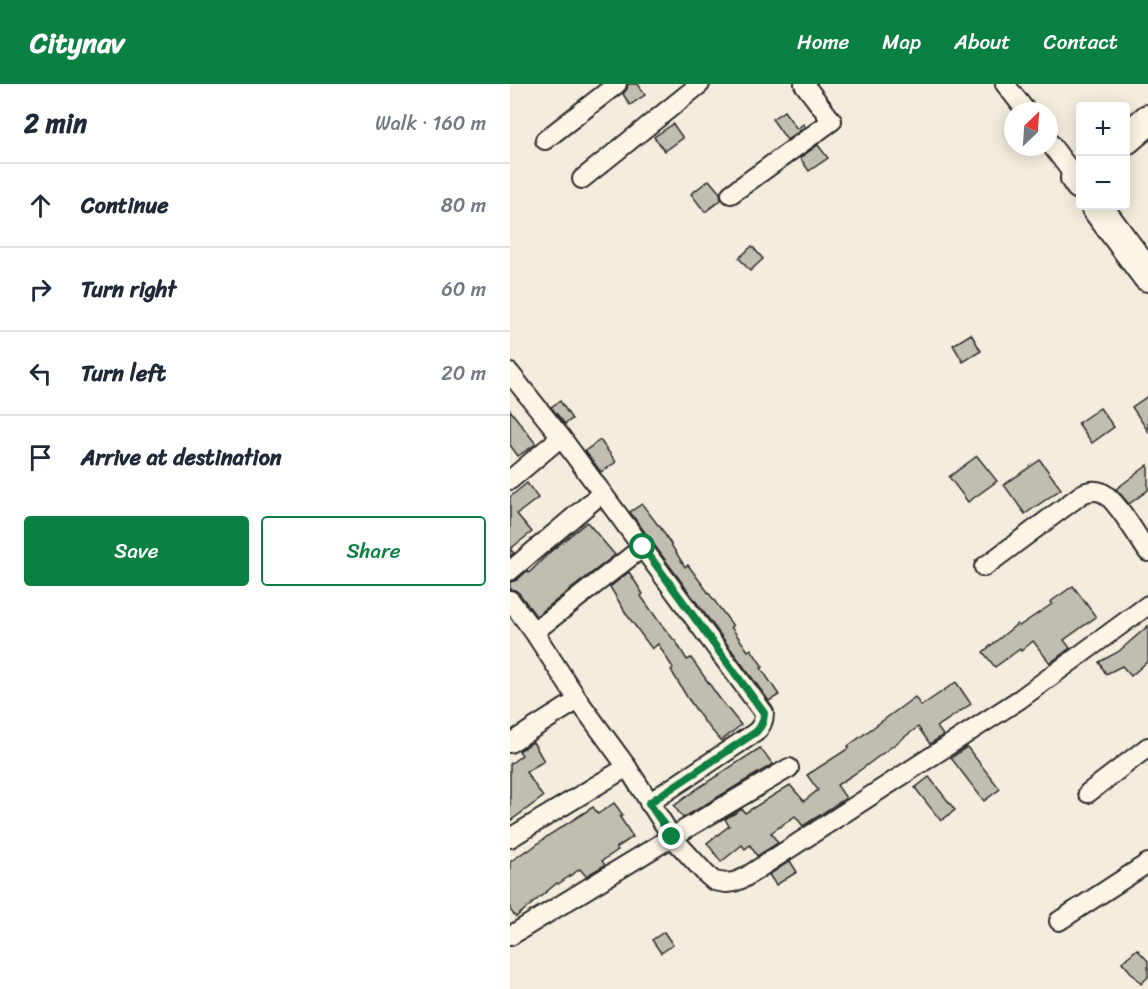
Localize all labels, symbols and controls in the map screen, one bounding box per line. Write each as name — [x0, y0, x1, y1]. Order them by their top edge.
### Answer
text: Citynav — [30, 18, 124, 67]
text: Home — [797, 23, 849, 61]
text: Map — [882, 23, 921, 61]
text: About — [954, 23, 1011, 61]
text: Contact — [1044, 23, 1118, 61]
text: 2 min — [24, 100, 87, 146]
north arrow — [1004, 102, 1058, 156]
map controls — [1076, 102, 1130, 210]
button: + — [1076, 102, 1130, 156]
text: Walk · 160 m — [375, 106, 486, 141]
button: − — [1076, 156, 1130, 210]
text: Continue — [81, 186, 169, 225]
text: 80 m — [441, 188, 486, 223]
icon: ahead — [24, 189, 57, 222]
text: Turn right — [81, 270, 176, 309]
text: 60 m — [441, 272, 486, 307]
icon: right — [24, 273, 57, 306]
text: Turn left — [81, 354, 166, 393]
text: 20 m — [441, 356, 486, 391]
icon: left — [24, 357, 57, 390]
text: Arrive at destination — [81, 438, 282, 477]
icon: arrive — [24, 441, 57, 474]
button: Save — [24, 516, 249, 586]
button: Share — [261, 516, 486, 586]
route start — [629, 533, 655, 559]
route end — [658, 823, 684, 849]

